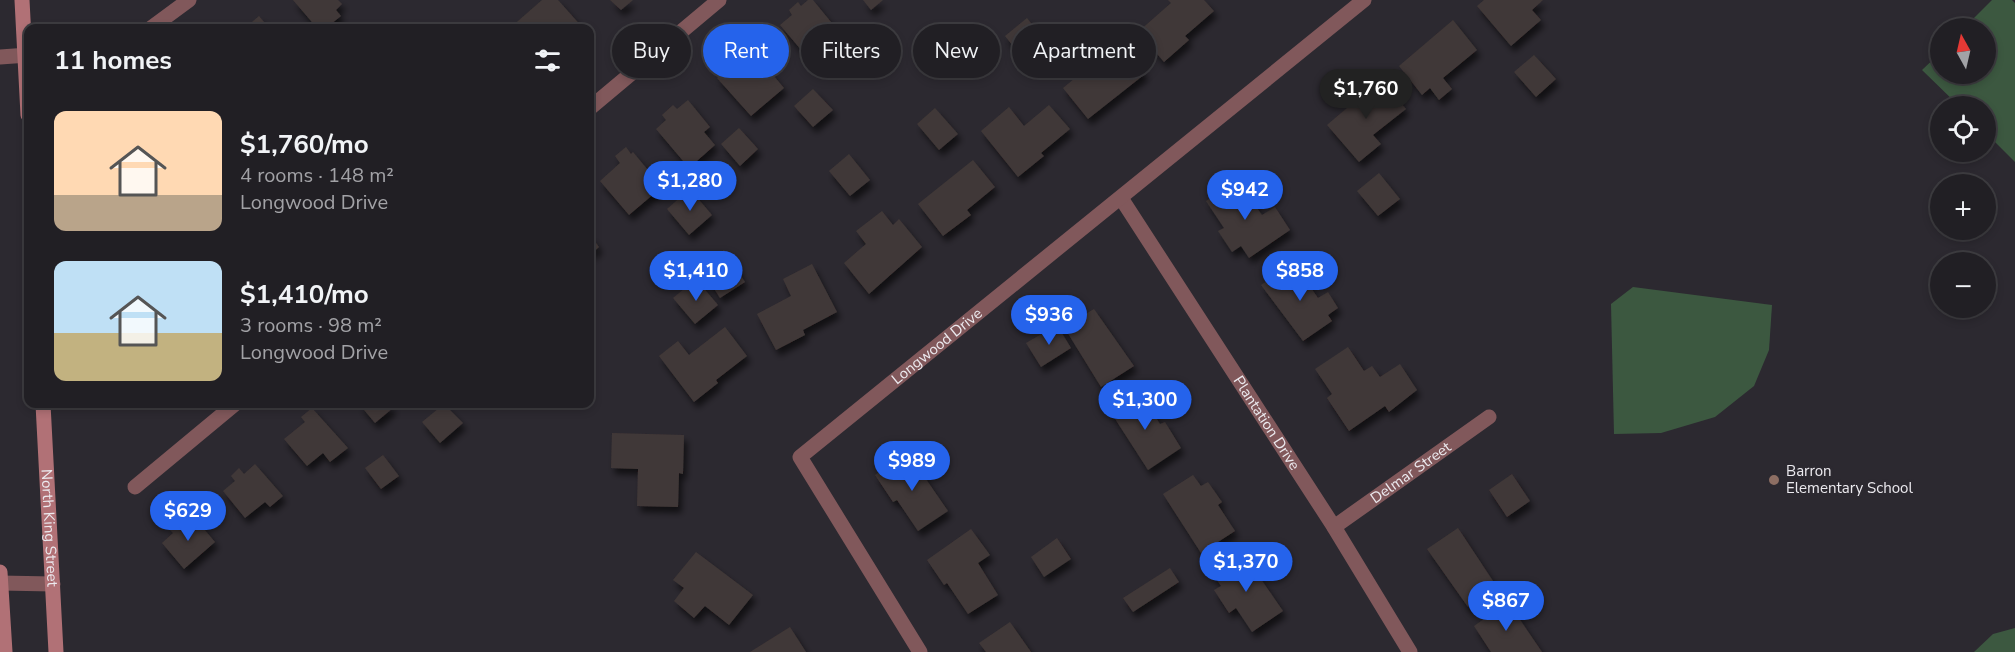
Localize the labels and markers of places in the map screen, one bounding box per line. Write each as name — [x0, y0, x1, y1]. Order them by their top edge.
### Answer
pin: $1,760 — [1317, 69, 1415, 120]
pin: $1,280 — [641, 161, 739, 212]
pin: $942 — [1209, 170, 1281, 221]
pin: $1,410 — [647, 251, 745, 302]
pin: $858 — [1264, 251, 1336, 302]
pin: $936 — [1013, 295, 1085, 346]
pin: $1,300 — [1096, 380, 1194, 431]
pin: $989 — [876, 441, 948, 492]
place label: Barron Elementary School — [1786, 461, 1913, 498]
marker: Barron Elementary School — [1767, 473, 1781, 487]
pin: $629 — [152, 491, 224, 542]
pin: $1,370 — [1197, 542, 1295, 593]
pin: $867 — [1470, 581, 1542, 632]

